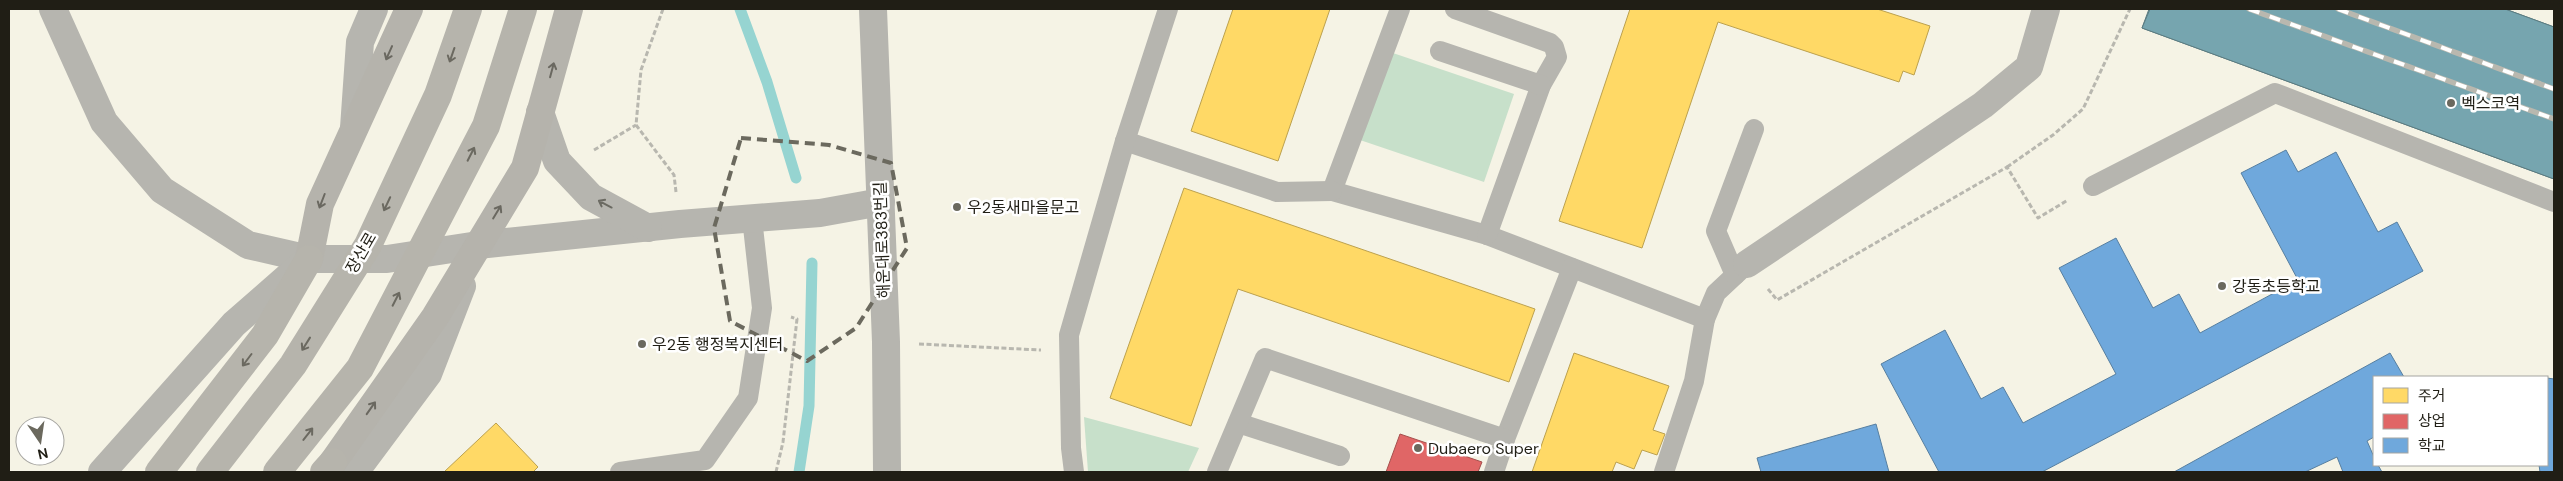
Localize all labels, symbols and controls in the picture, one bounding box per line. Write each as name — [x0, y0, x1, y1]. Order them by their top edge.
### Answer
one-way arrow — [384, 45, 393, 60]
one-way arrow — [447, 46, 456, 62]
one-way arrow — [547, 62, 557, 78]
place label: 벡스코역 — [2461, 93, 2520, 114]
marker: 벡스코역 — [2445, 97, 2457, 109]
one-way arrow — [466, 147, 476, 162]
street label: 해운대로383번길 — [869, 181, 895, 299]
one-way arrow — [317, 193, 326, 209]
one-way arrow — [382, 196, 392, 211]
place label: 우2동새마을문고 — [967, 197, 1079, 218]
one-way arrow — [598, 199, 613, 209]
marker: 우2동새마을문고 — [951, 201, 963, 213]
one-way arrow — [493, 206, 503, 220]
street label: 장산로 — [341, 228, 381, 277]
place label: 강동초등학교 — [2232, 276, 2320, 297]
marker: 강동초등학교 — [2216, 280, 2228, 292]
one-way arrow — [391, 291, 401, 306]
place label: 우2동 행정복지센터 — [652, 334, 783, 355]
one-way arrow — [300, 337, 310, 351]
marker: 우2동 행정복지센터 — [636, 338, 648, 350]
one-way arrow — [241, 353, 252, 366]
legend — [2373, 376, 2548, 466]
text: 주거 — [2418, 386, 2446, 406]
one-way arrow — [366, 401, 376, 415]
text: 상업 — [2418, 411, 2446, 431]
north arrow — [15, 416, 65, 466]
one-way arrow — [302, 428, 313, 441]
text: 학교 — [2418, 436, 2446, 456]
place label: Dubaero Super — [1428, 438, 1539, 459]
marker: Dubaero Super — [1412, 442, 1424, 454]
text: N — [36, 444, 50, 464]

